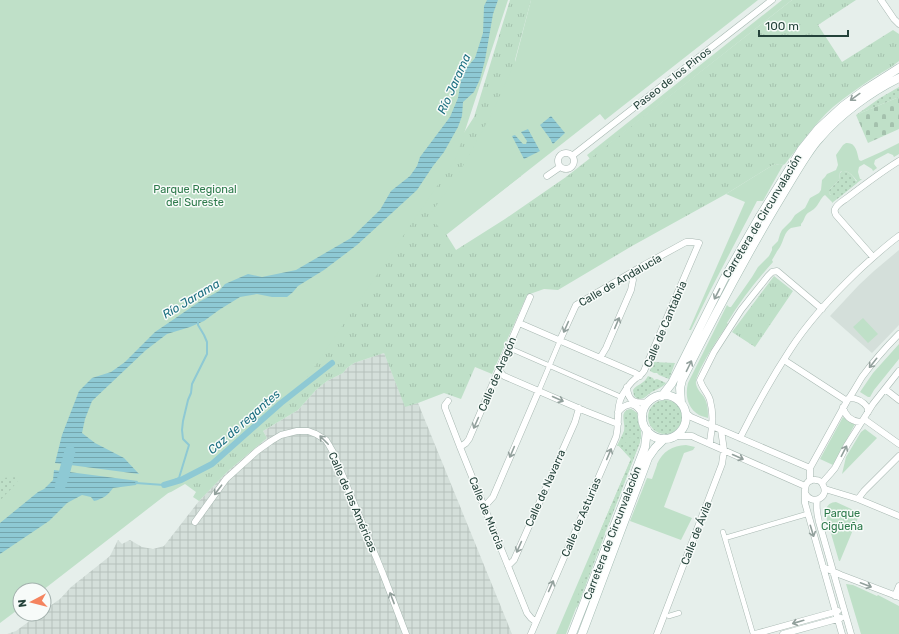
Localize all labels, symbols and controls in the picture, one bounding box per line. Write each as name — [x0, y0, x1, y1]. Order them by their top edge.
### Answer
scale bar — [759, 12, 848, 38]
text: 100 m — [765, 19, 799, 33]
street label: Paseo de los Pinos — [631, 44, 714, 113]
water label: Río Jarama — [434, 52, 474, 116]
one-way arrow — [849, 93, 860, 101]
street label: Carretera de Circunvalación — [720, 152, 805, 281]
park label: Parque Regional del Sureste — [153, 183, 237, 209]
street label: Calle de Andalucía — [577, 251, 664, 309]
water label: Río Jarama — [160, 276, 222, 322]
street label: Calle de Cantabria — [641, 279, 690, 369]
one-way arrow — [713, 287, 720, 299]
one-way arrow — [614, 317, 621, 329]
one-way arrow — [562, 321, 569, 333]
street label: Calle de Aragón — [476, 335, 519, 413]
one-way arrow — [869, 357, 878, 368]
one-way arrow — [686, 360, 693, 372]
water label: Caz de regantes — [205, 387, 283, 457]
one-way arrow — [552, 396, 564, 403]
one-way arrow — [472, 416, 479, 428]
one-way arrow — [319, 436, 329, 445]
one-way arrow — [840, 445, 848, 457]
one-way arrow — [508, 446, 515, 458]
street label: Calle de Navarra — [523, 448, 568, 529]
one-way arrow — [605, 449, 613, 461]
street label: Calle de las Américas — [326, 450, 380, 555]
one-way arrow — [732, 453, 744, 461]
street label: Carretera de Circunvalación — [581, 464, 644, 602]
street label: Calle de Murcia — [466, 475, 507, 551]
street label: Calle de Asturias — [559, 475, 604, 559]
one-way arrow — [214, 484, 223, 495]
street label: Calle de Ávila — [678, 499, 715, 567]
park label: Parque Cigüeña — [821, 507, 863, 533]
one-way arrow — [809, 524, 816, 537]
one-way arrow — [515, 540, 522, 552]
one-way arrow — [548, 581, 556, 593]
one-way arrow — [860, 581, 872, 589]
north arrow — [12, 582, 52, 622]
one-way arrow — [387, 592, 395, 604]
text: N — [16, 598, 30, 608]
one-way arrow — [791, 619, 804, 626]

